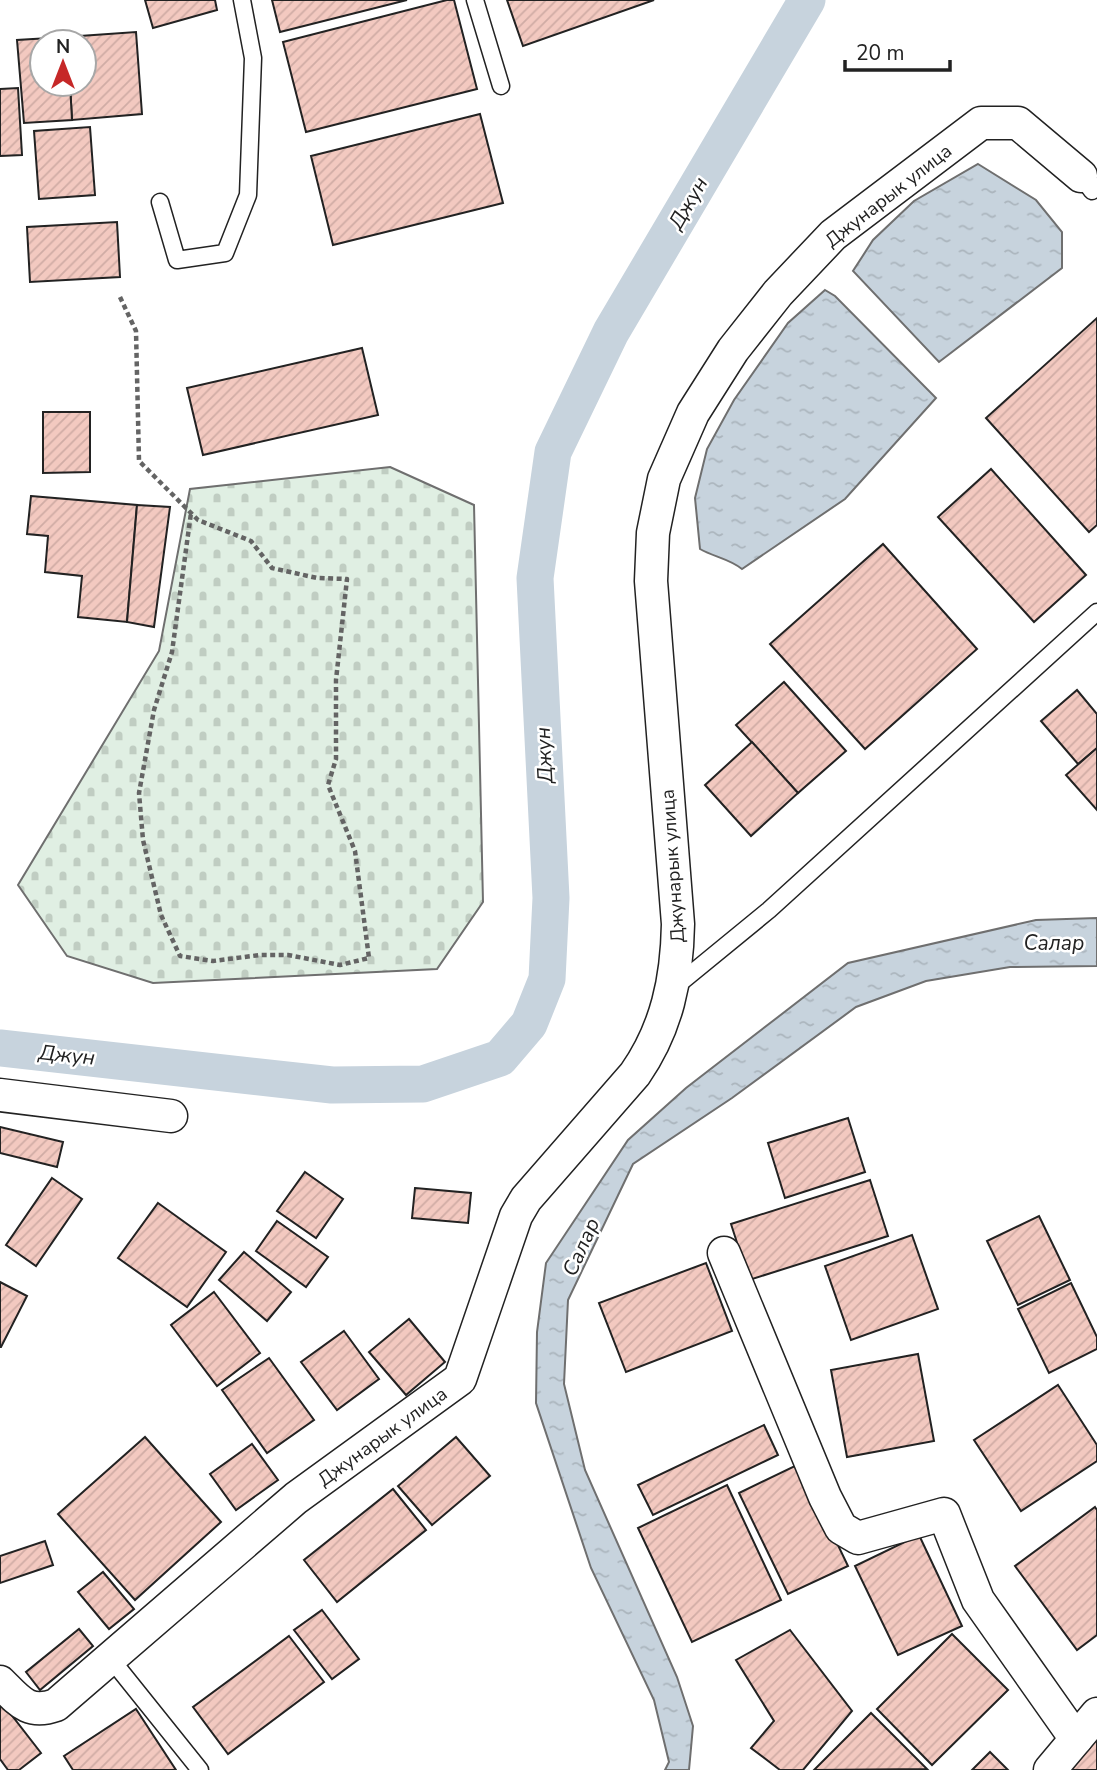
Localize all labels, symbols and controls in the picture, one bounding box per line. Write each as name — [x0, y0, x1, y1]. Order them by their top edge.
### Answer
north arrow — [28, 28, 98, 98]
scale bar — [845, 28, 950, 72]
text: N — [56, 34, 70, 60]
text: 20 m — [856, 39, 905, 67]
street label: Джунарык улица — [820, 138, 957, 253]
water label: Джун — [661, 172, 714, 235]
water label: Джун — [529, 726, 560, 785]
street label: Джунарык улица — [655, 788, 691, 944]
water label: Салар — [1023, 929, 1085, 957]
water label: Джун — [37, 1038, 96, 1072]
water label: Салар — [556, 1213, 606, 1281]
street label: Джунарык улица — [313, 1381, 453, 1493]

